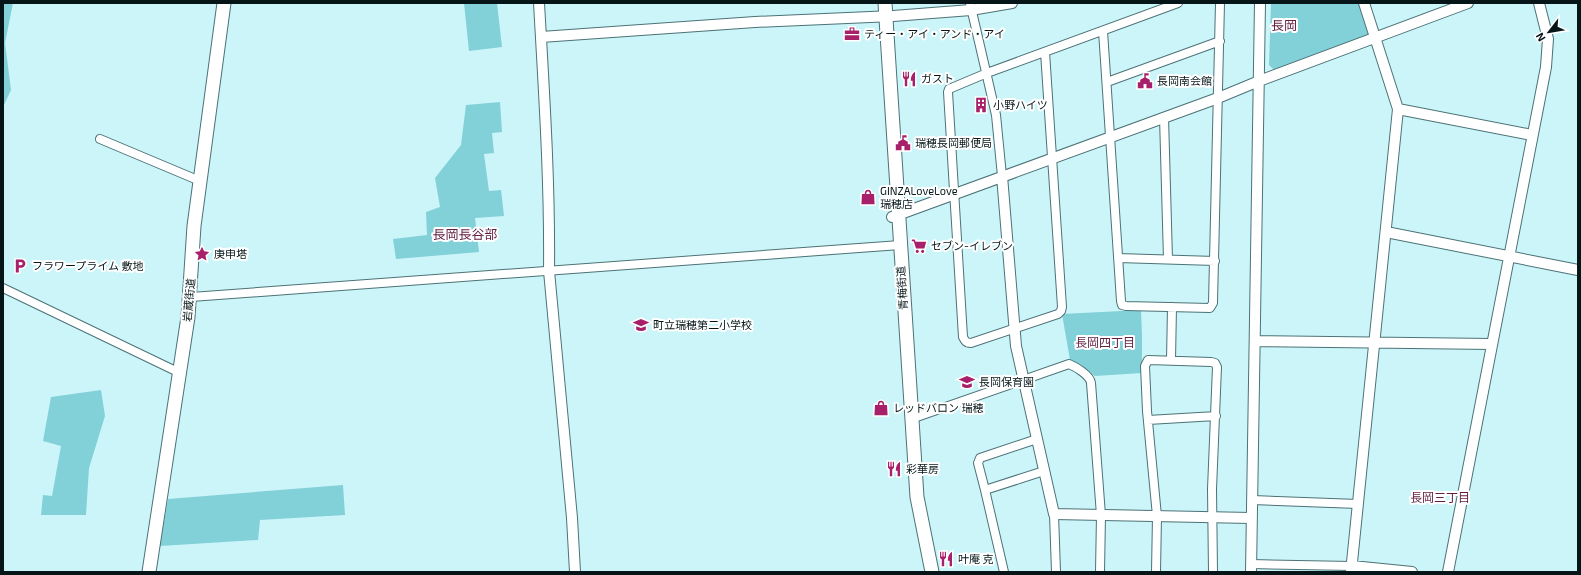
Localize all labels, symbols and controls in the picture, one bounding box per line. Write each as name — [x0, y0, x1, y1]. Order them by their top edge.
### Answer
north arrow — [1529, 12, 1569, 52]
district label: 長岡 — [1271, 17, 1297, 33]
office icon: ティー・アイ・アンド・アイ — [843, 25, 861, 43]
place label: ティー・アイ・アンド・アイ — [864, 27, 1005, 40]
text: N — [1532, 31, 1548, 44]
restaurant icon: ガスト — [900, 70, 918, 88]
place label: ガスト — [921, 72, 954, 85]
public building icon: 長岡南会館 — [1136, 72, 1154, 90]
place label: 長岡南会館 — [1157, 74, 1212, 87]
building icon: 小野ハイツ — [972, 96, 990, 114]
place label: 小野ハイツ — [993, 98, 1048, 111]
public building icon: 瑞穂長岡郵便局 — [894, 134, 912, 152]
place label: 瑞穂長岡郵便局 — [915, 136, 992, 149]
place label: GINZALoveLove 瑞穂店 — [880, 184, 958, 210]
shop icon: GINZALoveLove 瑞穂店 — [859, 188, 877, 206]
district label: 長岡長谷部 — [432, 226, 498, 242]
supermarket icon: セブン-イレブン — [910, 237, 928, 255]
place label: セブン-イレブン — [931, 239, 1013, 252]
place icon: 庚申塔 — [193, 245, 211, 263]
place label: 庚申塔 — [214, 247, 247, 260]
parking icon: フラワープライム 敷地 — [11, 257, 29, 275]
place label: フラワープライム 敷地 — [32, 259, 144, 272]
street label: 青梅街道 — [893, 266, 910, 310]
street label: 岩蔵街道 — [180, 277, 197, 322]
school or university icon: 町立瑞穂第二小学校 — [632, 316, 650, 334]
place label: 町立瑞穂第二小学校 — [653, 318, 752, 331]
district label: 長岡四丁目 — [1075, 335, 1135, 349]
school or university icon: 長岡保育園 — [958, 373, 976, 391]
place label: 長岡保育園 — [979, 375, 1034, 388]
shop icon: レッドバロン 瑞穂 — [872, 399, 890, 417]
place label: レッドバロン 瑞穂 — [893, 401, 983, 414]
restaurant icon: 彩華房 — [885, 460, 903, 478]
place label: 彩華房 — [906, 462, 939, 475]
district label: 長岡三丁目 — [1410, 490, 1470, 504]
restaurant icon: 叶庵 克 — [937, 550, 955, 568]
place label: 叶庵 克 — [958, 552, 993, 565]

